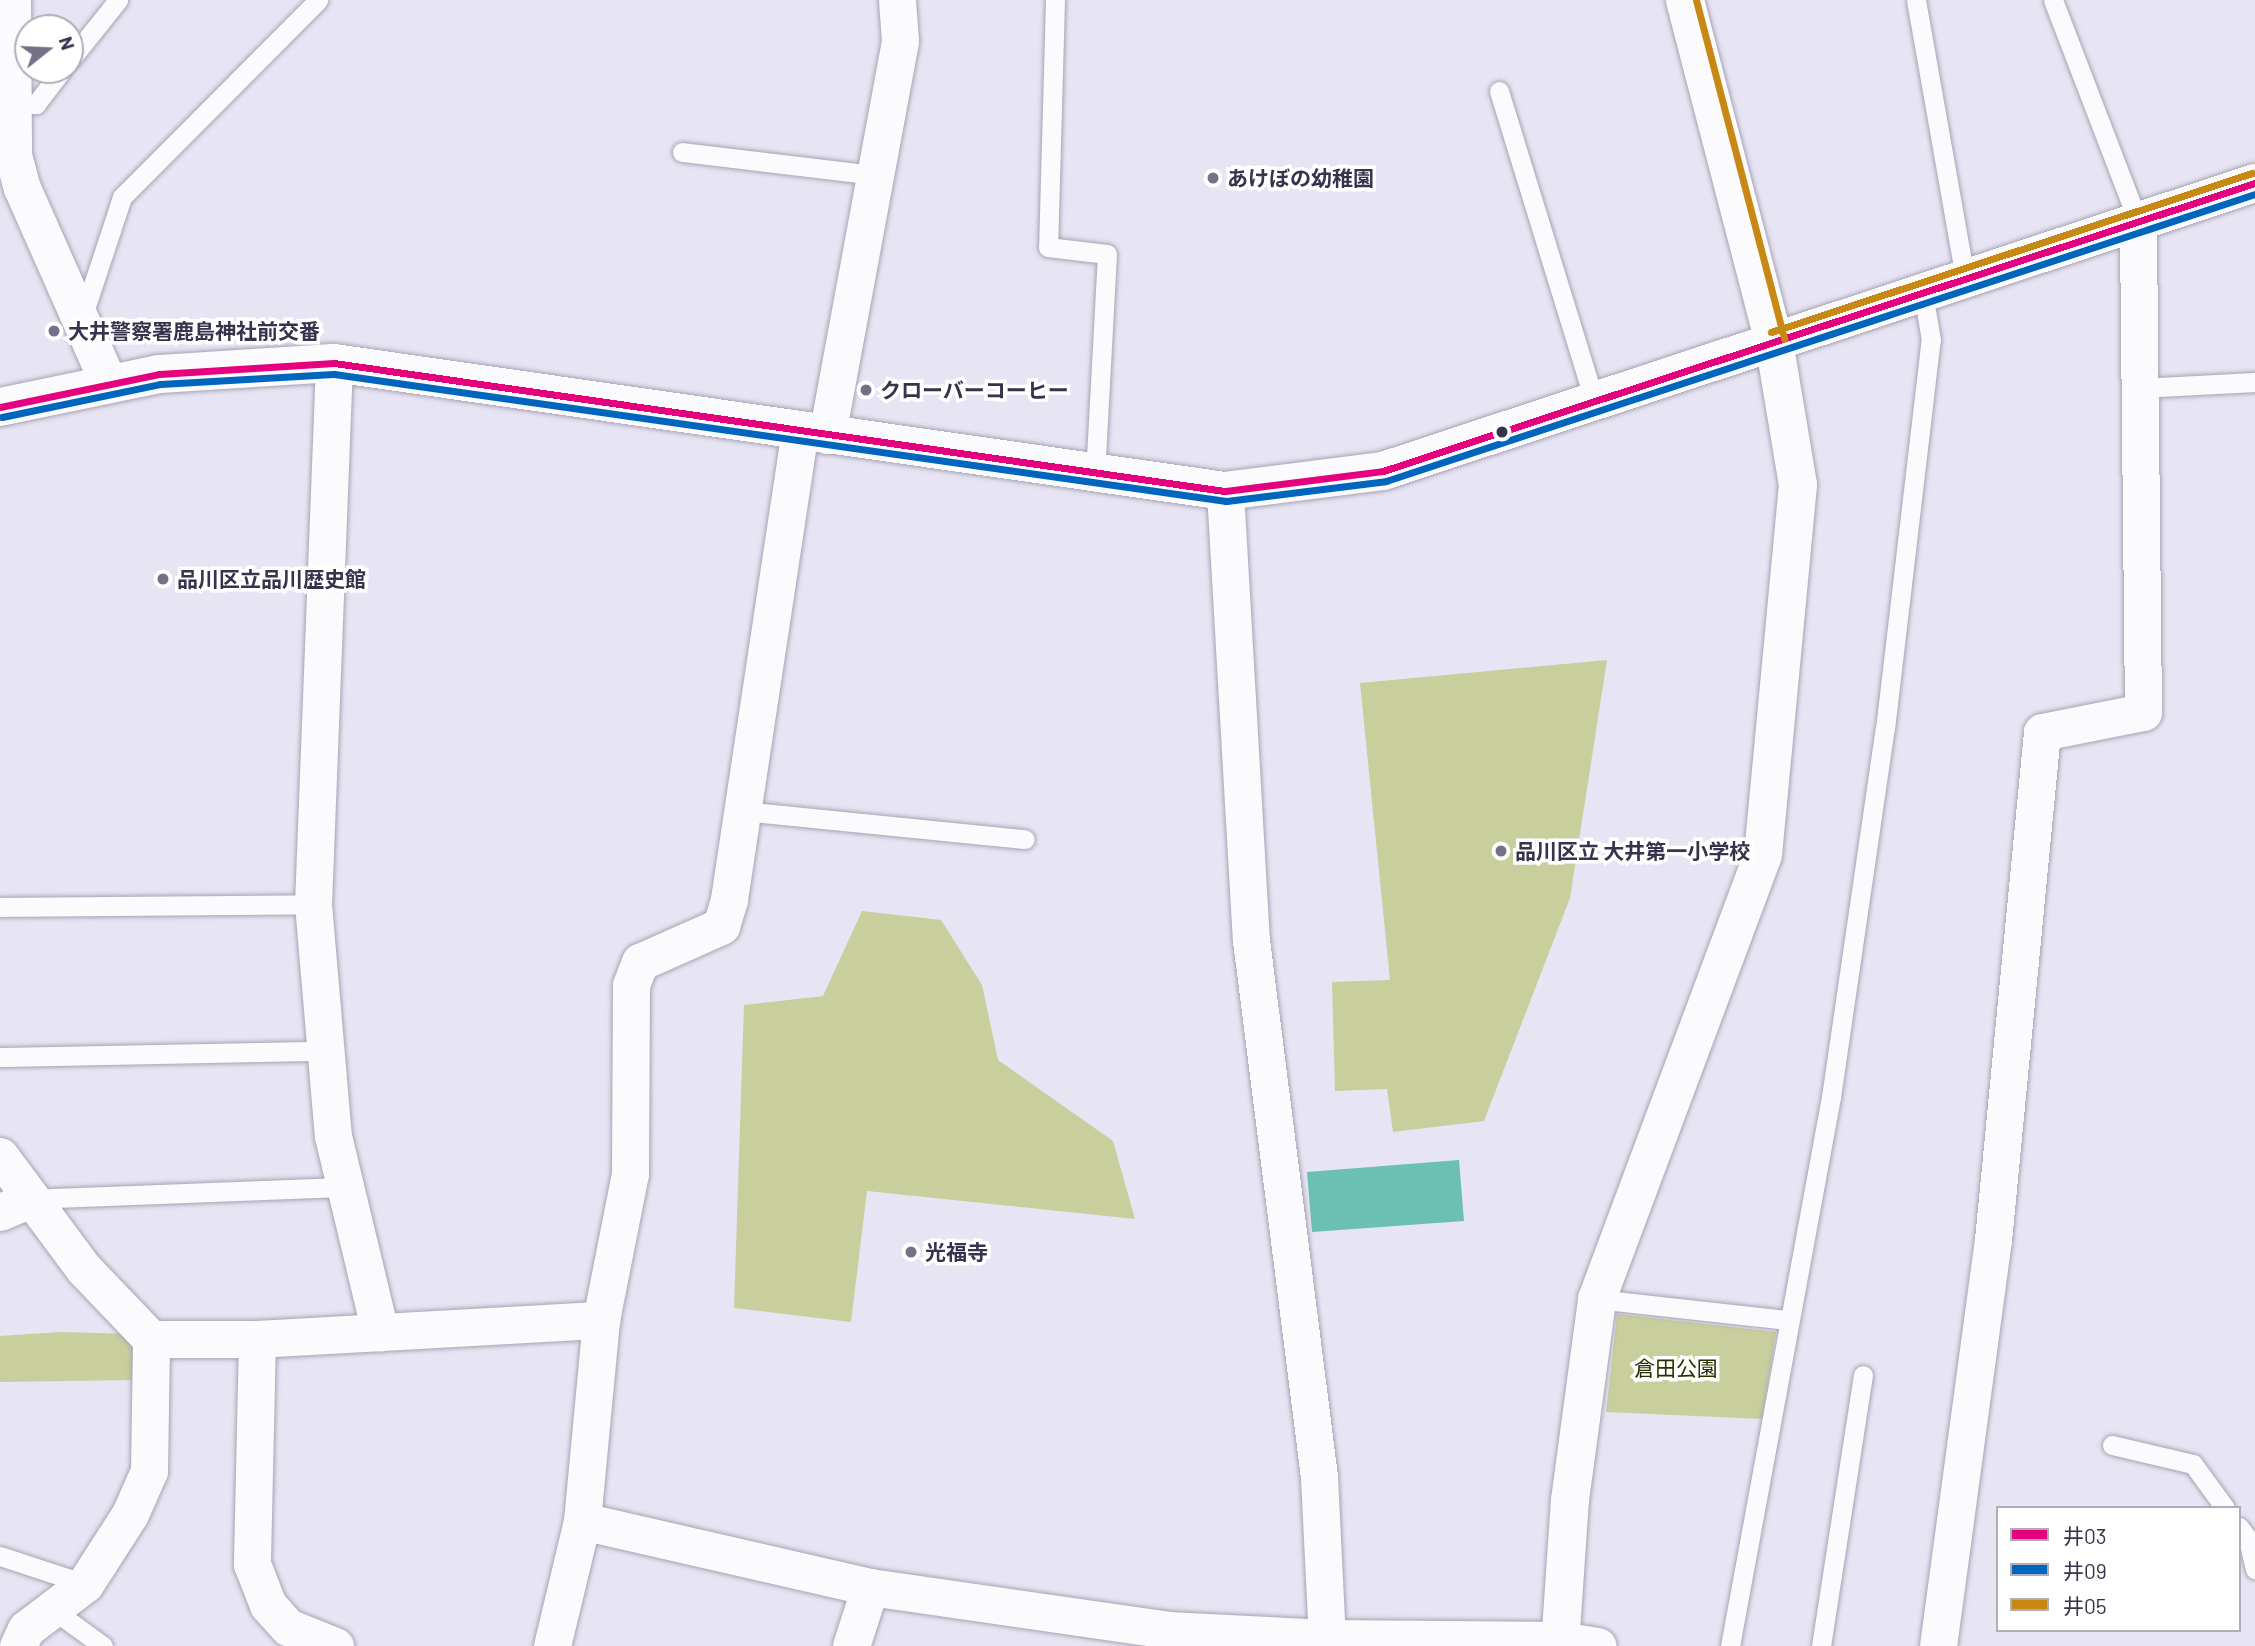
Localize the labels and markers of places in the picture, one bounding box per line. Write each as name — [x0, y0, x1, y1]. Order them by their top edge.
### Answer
place label: あけぼの幼稚園 — [1227, 165, 1374, 191]
marker: あけぼの幼稚園 — [1205, 170, 1221, 186]
place label: 大井警察署鹿島神社前交番 — [68, 318, 320, 344]
marker: 大井警察署鹿島神社前交番 — [46, 323, 62, 339]
place label: クローバーコーヒー — [880, 377, 1069, 403]
marker: クローバーコーヒー — [858, 382, 874, 398]
unlabelled marker — [1495, 425, 1509, 439]
place label: 品川区立品川歴史館 — [177, 566, 366, 592]
marker: 品川区立品川歴史館 — [155, 571, 171, 587]
place label: 品川区立 大井第一小学校 — [1515, 838, 1750, 864]
marker: 品川区立 大井第一小学校 — [1493, 843, 1509, 859]
place label: 光福寺 — [925, 1239, 988, 1265]
marker: 光福寺 — [903, 1244, 919, 1260]

